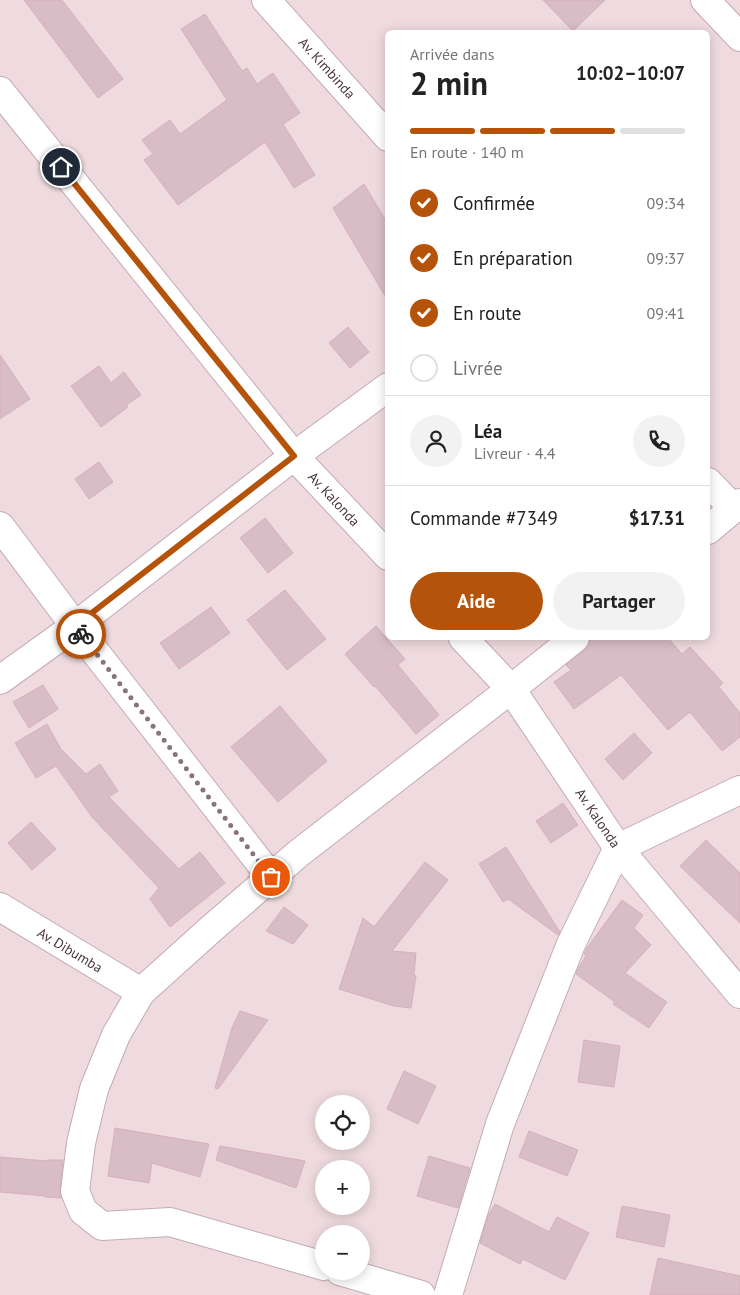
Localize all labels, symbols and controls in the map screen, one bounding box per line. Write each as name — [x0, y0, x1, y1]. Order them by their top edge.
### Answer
street label: Av. Kimbinda — [295, 34, 359, 102]
text: Arrivée dans — [410, 44, 494, 64]
text: 10:02–10:07 — [576, 61, 685, 85]
text: 2 min — [410, 62, 488, 104]
text: En route · 140 m — [410, 142, 524, 162]
pin — [40, 146, 82, 188]
icon: home — [47, 153, 75, 181]
icon: check — [410, 189, 438, 217]
text: Confirmée — [453, 191, 535, 215]
text: 09:34 — [647, 193, 685, 213]
icon: check — [410, 244, 438, 272]
text: En préparation — [453, 246, 573, 270]
text: 09:37 — [647, 248, 685, 268]
icon: check — [410, 299, 438, 327]
text: En route — [453, 301, 521, 325]
text: 09:41 — [647, 303, 685, 323]
text: Livrée — [453, 356, 503, 380]
button: person — [410, 415, 462, 467]
button: phone — [633, 415, 685, 467]
text: Léa — [474, 419, 502, 443]
text: Livreur · 4.4 — [474, 443, 556, 463]
street label: Av. Kalonda — [304, 468, 364, 530]
text: Commande #7349 — [410, 506, 558, 530]
text: $17.31 — [629, 506, 685, 530]
button: Aide — [410, 572, 543, 630]
button: Partager — [553, 572, 685, 630]
courier — [56, 609, 106, 659]
icon: bike — [67, 620, 95, 648]
street label: Av. Kalonda — [572, 785, 624, 851]
pin — [250, 856, 292, 898]
icon: bag — [257, 863, 285, 891]
street label: Av. Dibumba — [34, 923, 106, 977]
map controls — [315, 1095, 370, 1280]
button: locate — [315, 1095, 370, 1150]
button: + — [315, 1160, 370, 1215]
button: − — [315, 1225, 370, 1280]

